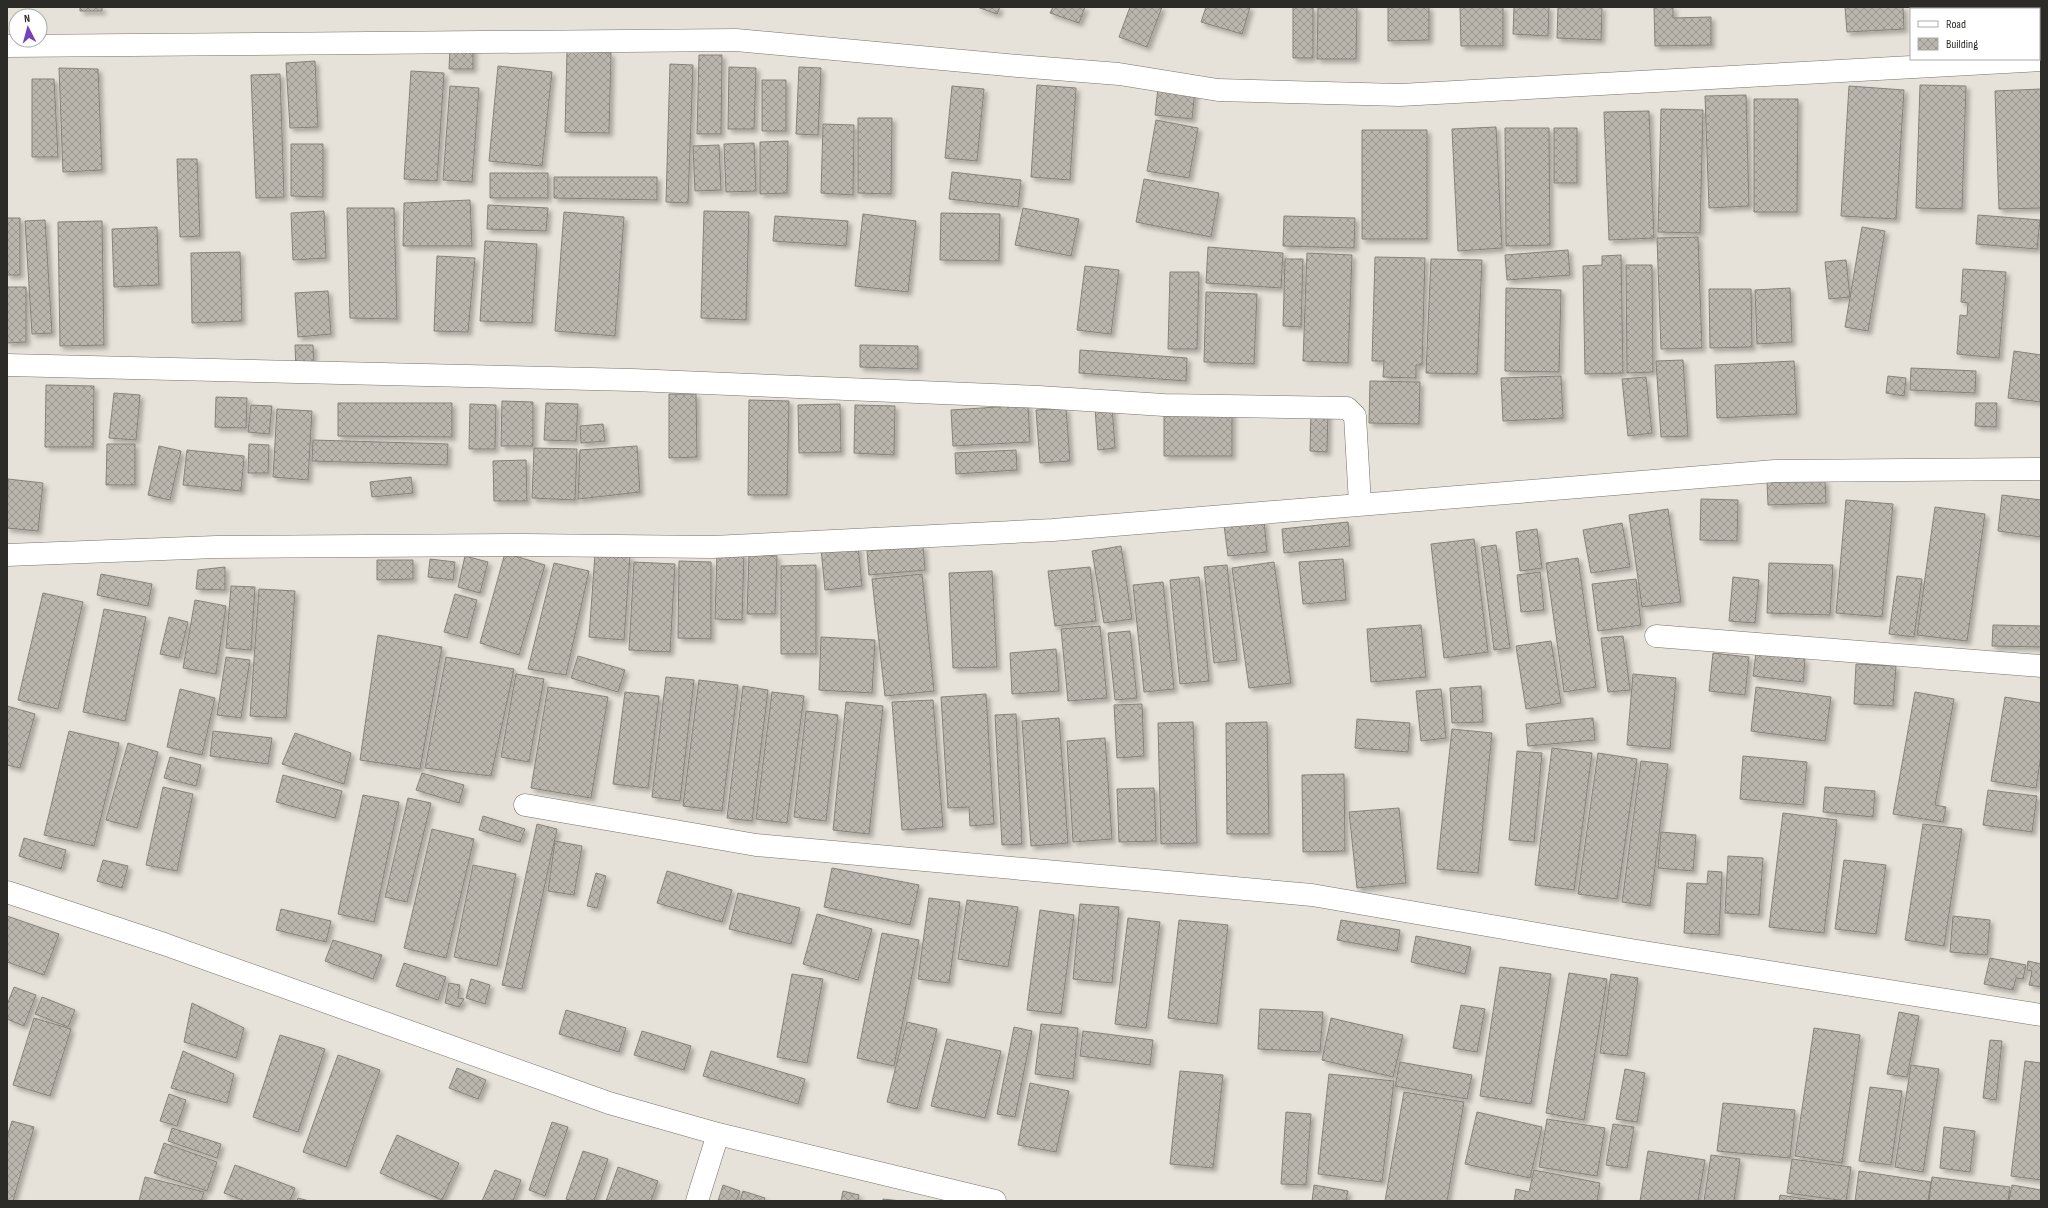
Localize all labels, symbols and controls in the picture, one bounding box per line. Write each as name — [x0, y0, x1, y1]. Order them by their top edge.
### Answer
north arrow — [8, 8, 48, 48]
legend — [1910, 8, 2040, 60]
text: N — [23, 12, 31, 25]
text: Road — [1946, 17, 1966, 32]
text: Building — [1946, 37, 1978, 52]

